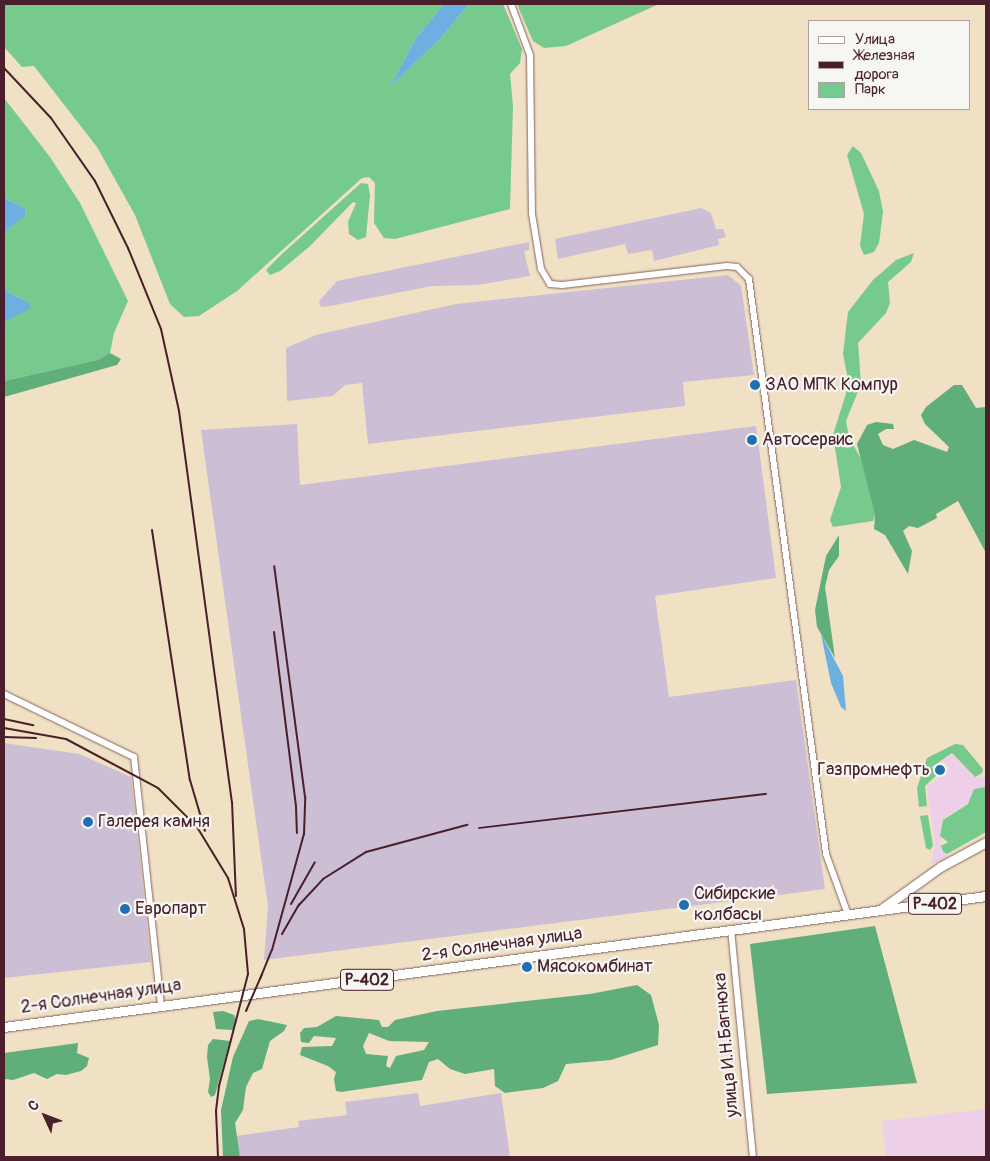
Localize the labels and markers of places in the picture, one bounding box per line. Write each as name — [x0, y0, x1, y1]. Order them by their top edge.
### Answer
place label: ЗАО МПК Компур — [765, 374, 898, 396]
marker: ЗАО МПК Компур — [749, 379, 761, 391]
place label: Автосервис — [762, 429, 854, 451]
marker: Автосервис — [746, 434, 758, 446]
place label: Газпромнефть — [817, 759, 930, 781]
marker: Газпромнефть — [934, 764, 946, 776]
place label: Галерея камня — [98, 811, 210, 833]
marker: Галерея камня — [82, 816, 94, 828]
place label: Сибирские колбасы — [694, 884, 775, 926]
place label: Европарт — [135, 898, 206, 920]
marker: Сибирские колбасы — [678, 899, 690, 911]
marker: Европарт — [119, 903, 131, 915]
place label: Мясокомбинат — [537, 956, 653, 978]
marker: Мясокомбинат — [521, 961, 533, 973]

